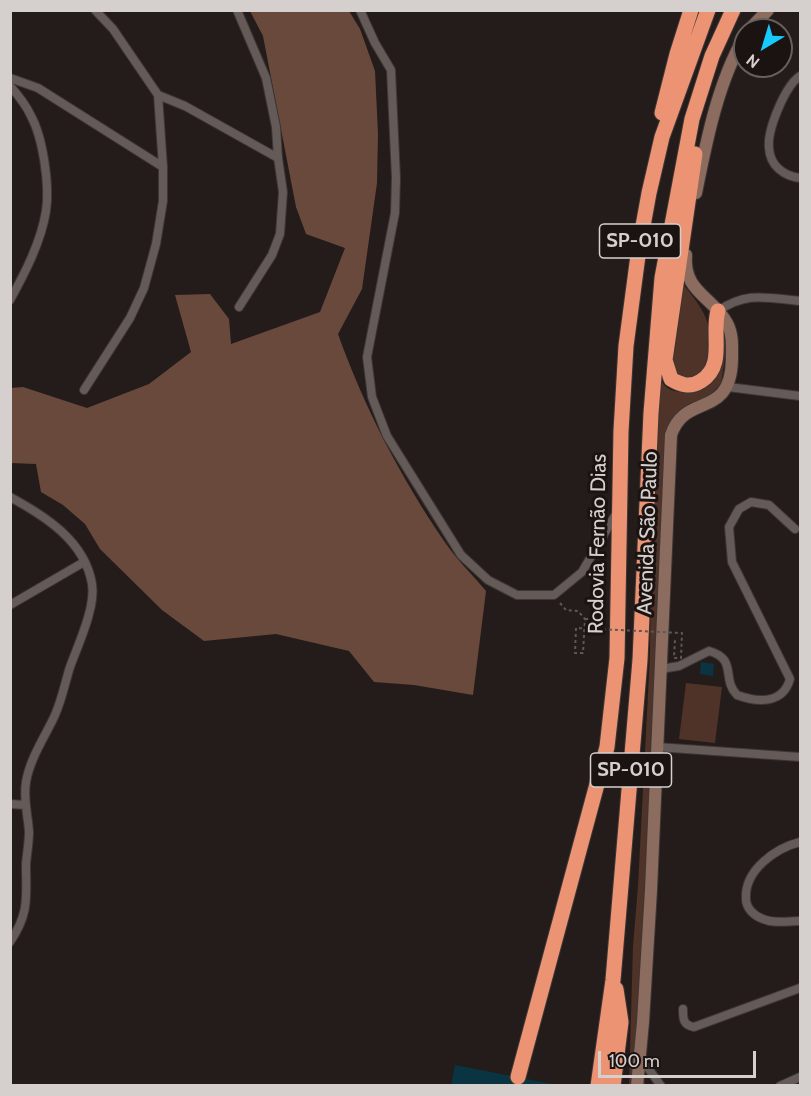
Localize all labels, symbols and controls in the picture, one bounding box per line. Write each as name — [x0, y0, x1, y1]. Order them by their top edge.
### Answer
north arrow — [733, 18, 793, 78]
text: N — [743, 50, 763, 72]
road number: SP-010 — [600, 224, 680, 258]
street label: Avenida São Paulo — [633, 451, 663, 615]
street label: Rodovia Fernão Dias — [584, 454, 612, 634]
road number: SP-010 — [590, 753, 672, 787]
scale bar — [601, 1039, 758, 1077]
text: 100 m — [609, 1050, 660, 1072]

